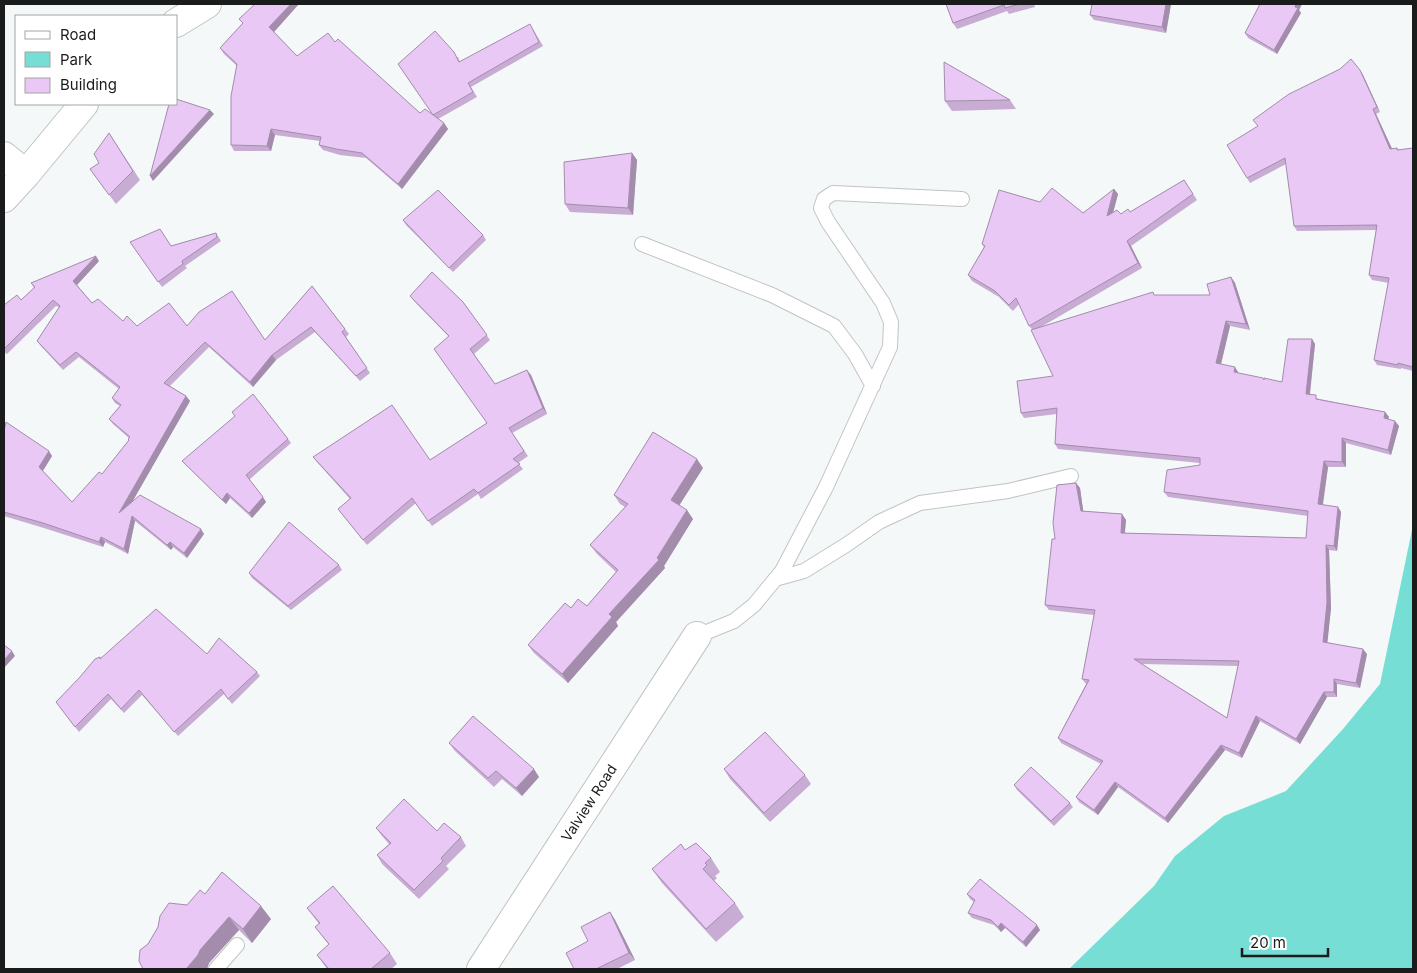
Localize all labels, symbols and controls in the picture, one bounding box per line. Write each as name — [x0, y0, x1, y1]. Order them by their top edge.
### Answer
legend — [15, 15, 178, 105]
text: Road — [60, 25, 96, 44]
text: Park — [60, 50, 93, 69]
text: Building — [60, 75, 117, 94]
street label: Valview Road — [557, 761, 620, 845]
scale bar — [1242, 926, 1328, 958]
text: 20 m — [1250, 933, 1286, 952]

